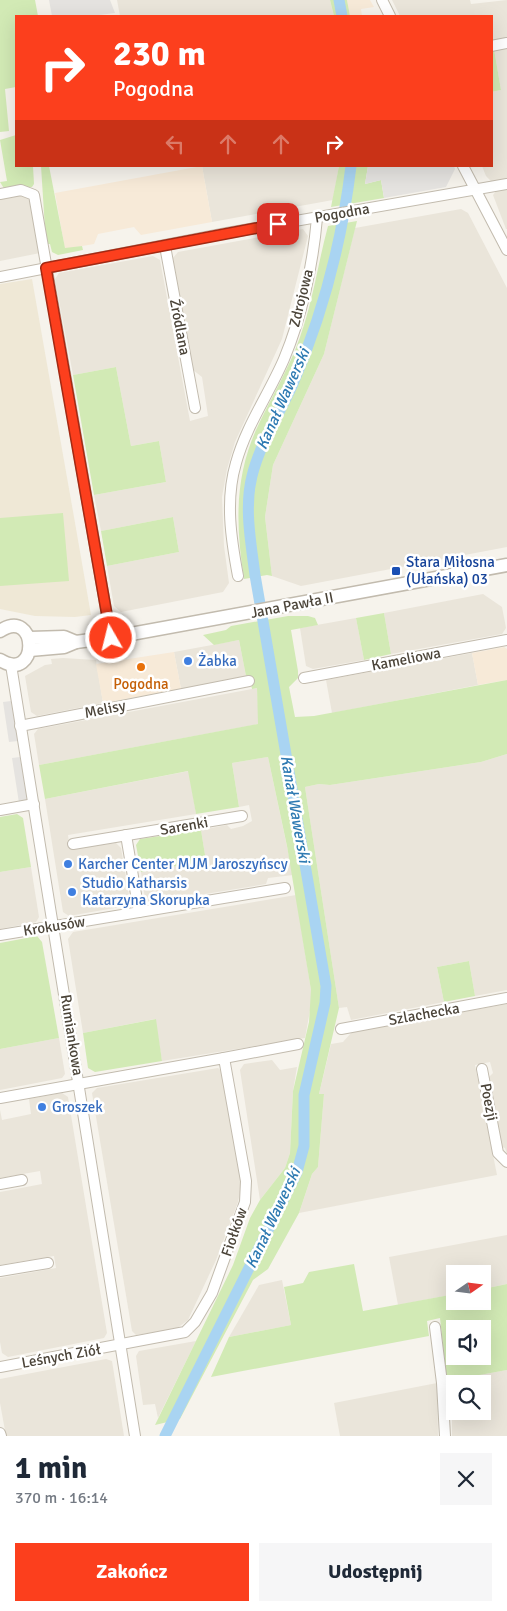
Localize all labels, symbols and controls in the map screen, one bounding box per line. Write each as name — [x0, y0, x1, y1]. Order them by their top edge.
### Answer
text: 230 m — [113, 32, 206, 75]
icon: right — [30, 35, 95, 100]
text: Pogodna — [113, 75, 194, 102]
icon: left — [161, 130, 189, 158]
icon: ahead — [214, 130, 242, 158]
icon: ahead — [267, 130, 295, 158]
icon: right — [320, 130, 348, 158]
street label: Pogodna — [313, 199, 371, 227]
pin — [257, 203, 299, 245]
icon: arrive — [264, 210, 292, 238]
street label: Zdrojowa — [285, 267, 317, 329]
street label: Źródlana — [166, 297, 195, 357]
water label: Kanał Wawerski — [252, 344, 315, 453]
place label: Stara Miłosna (Ułańska) 03 — [406, 553, 495, 588]
marker: Stara Miłosna (Ułańska) 03 — [390, 565, 402, 577]
street label: Jana Pawła II — [249, 588, 335, 622]
position arrow — [84, 611, 136, 663]
street label: Kameliowa — [370, 643, 442, 675]
place label: Żabka — [198, 652, 237, 670]
marker: Żabka — [182, 655, 194, 667]
marker: Pogodna — [135, 661, 147, 673]
place label: Pogodna — [113, 675, 169, 693]
street label: Melisy — [83, 696, 127, 722]
water label: Kanał Wawerski — [276, 754, 315, 866]
street label: Sarenki — [159, 813, 209, 839]
place label: Karcher Center MJM Jaroszyńscy — [78, 855, 288, 873]
marker: Karcher Center MJM Jaroszyńscy — [62, 858, 74, 870]
place label: Studio Katharsis Katarzyna Skorupka — [82, 874, 210, 909]
marker: Studio Katharsis Katarzyna Skorupka — [66, 886, 78, 898]
street label: Krokusów — [22, 912, 86, 940]
street label: Rumiankowa — [57, 993, 87, 1077]
street label: Szlachecka — [387, 999, 461, 1029]
street label: Poezji — [477, 1081, 501, 1123]
place label: Groszek — [52, 1098, 103, 1116]
marker: Groszek — [36, 1101, 48, 1113]
water label: Kanał Wawerski — [241, 1163, 306, 1272]
street label: Fiołków — [217, 1205, 251, 1259]
north arrow — [446, 1265, 491, 1310]
map controls — [446, 1265, 491, 1420]
button: sound — [446, 1320, 491, 1365]
street label: Leśnych Ziół — [20, 1340, 102, 1372]
button: search — [446, 1375, 491, 1420]
text: 1 min — [15, 1450, 87, 1487]
button: close — [440, 1453, 492, 1505]
text: 370 m · 16:14 — [15, 1488, 108, 1508]
button: Zakończ — [15, 1543, 249, 1601]
button: Udostępnij — [259, 1543, 492, 1601]

